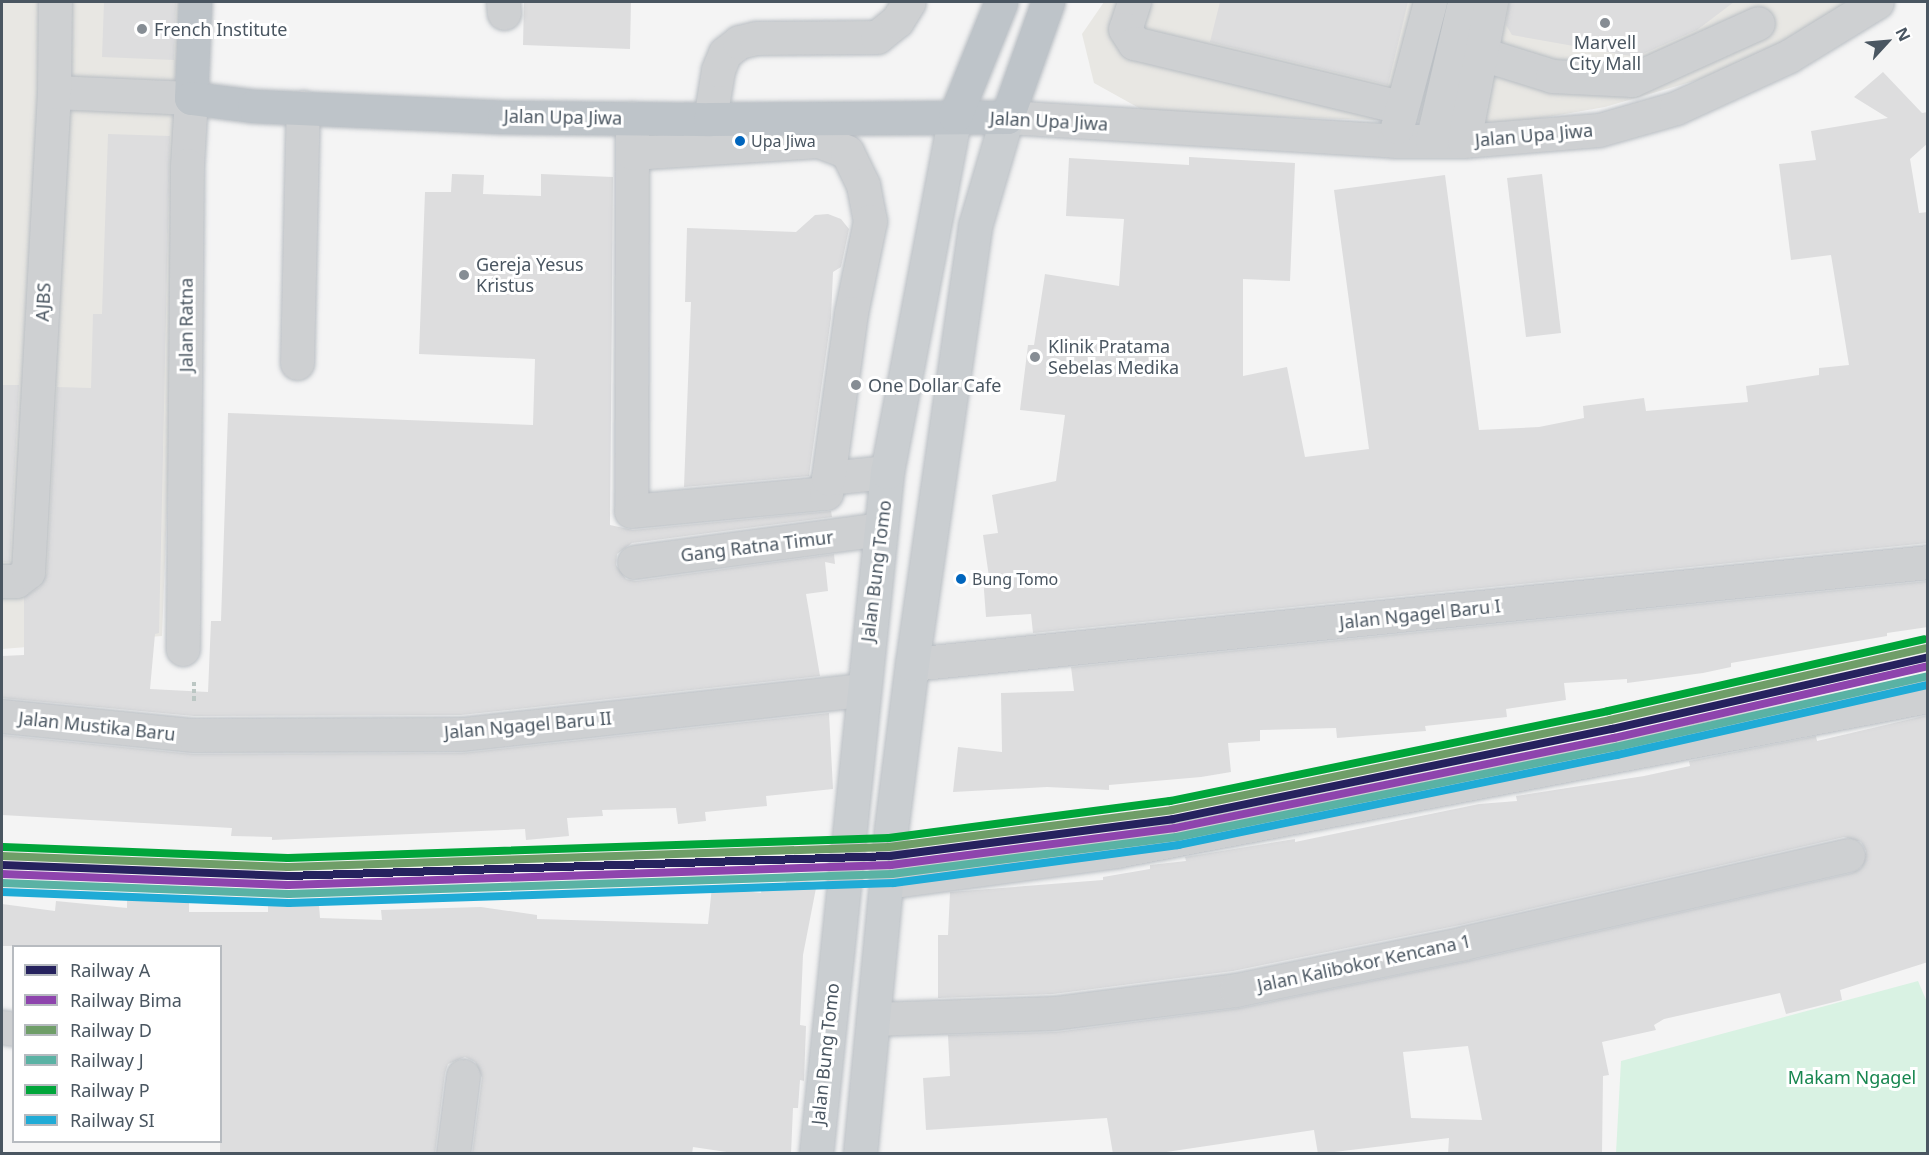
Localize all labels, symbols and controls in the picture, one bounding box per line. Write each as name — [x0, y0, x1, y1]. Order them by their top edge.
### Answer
north arrow — [1857, 12, 1917, 72]
marker: Marvell City Mall — [1598, 16, 1612, 30]
place label: French Institute — [154, 18, 287, 40]
marker: French Institute — [135, 22, 149, 36]
text: N — [1890, 23, 1916, 45]
place label: Marvell City Mall — [1569, 32, 1641, 74]
street label: Jalan Upa Jiwa — [504, 105, 622, 129]
street label: Jalan Upa Jiwa — [989, 107, 1109, 135]
street label: Jalan Upa Jiwa — [1474, 119, 1594, 151]
place label: Upa Jiwa — [751, 131, 816, 151]
marker: Upa Jiwa — [734, 135, 746, 147]
place label: Gereja Yesus Kristus — [476, 254, 584, 296]
marker: Gereja Yesus Kristus — [457, 268, 471, 282]
street label: Jalan Ratna — [175, 278, 197, 372]
street label: AJBS — [31, 282, 55, 322]
place label: Klinik Pratama Sebelas Medika — [1048, 336, 1179, 378]
marker: Klinik Pratama Sebelas Medika — [1026, 348, 1044, 366]
place label: One Dollar Cafe — [868, 374, 1001, 396]
marker: One Dollar Cafe — [849, 378, 863, 392]
street label: Jalan Bung Tomo — [857, 499, 895, 643]
street label: Gang Ratna Timur — [679, 526, 835, 566]
place label: Bung Tomo — [972, 569, 1058, 589]
marker: Bung Tomo — [955, 573, 967, 585]
street label: Jalan Ngagel Baru I — [1338, 595, 1502, 633]
street label: Jalan Mustika Baru — [18, 707, 176, 745]
street label: Jalan Ngagel Baru II — [443, 707, 613, 743]
street label: Jalan Kalibokor Kencana 1 — [1255, 930, 1473, 996]
legend — [12, 945, 222, 1143]
text: Railway A — [70, 958, 150, 982]
street label: Jalan Bung Tomo — [807, 982, 843, 1126]
text: Railway Bima — [70, 988, 182, 1012]
text: Railway D — [70, 1018, 152, 1042]
text: Railway J — [70, 1048, 144, 1072]
park label: Makam Ngagel — [1788, 1066, 1916, 1088]
text: Railway P — [70, 1078, 150, 1102]
text: Railway SI — [70, 1108, 155, 1132]

